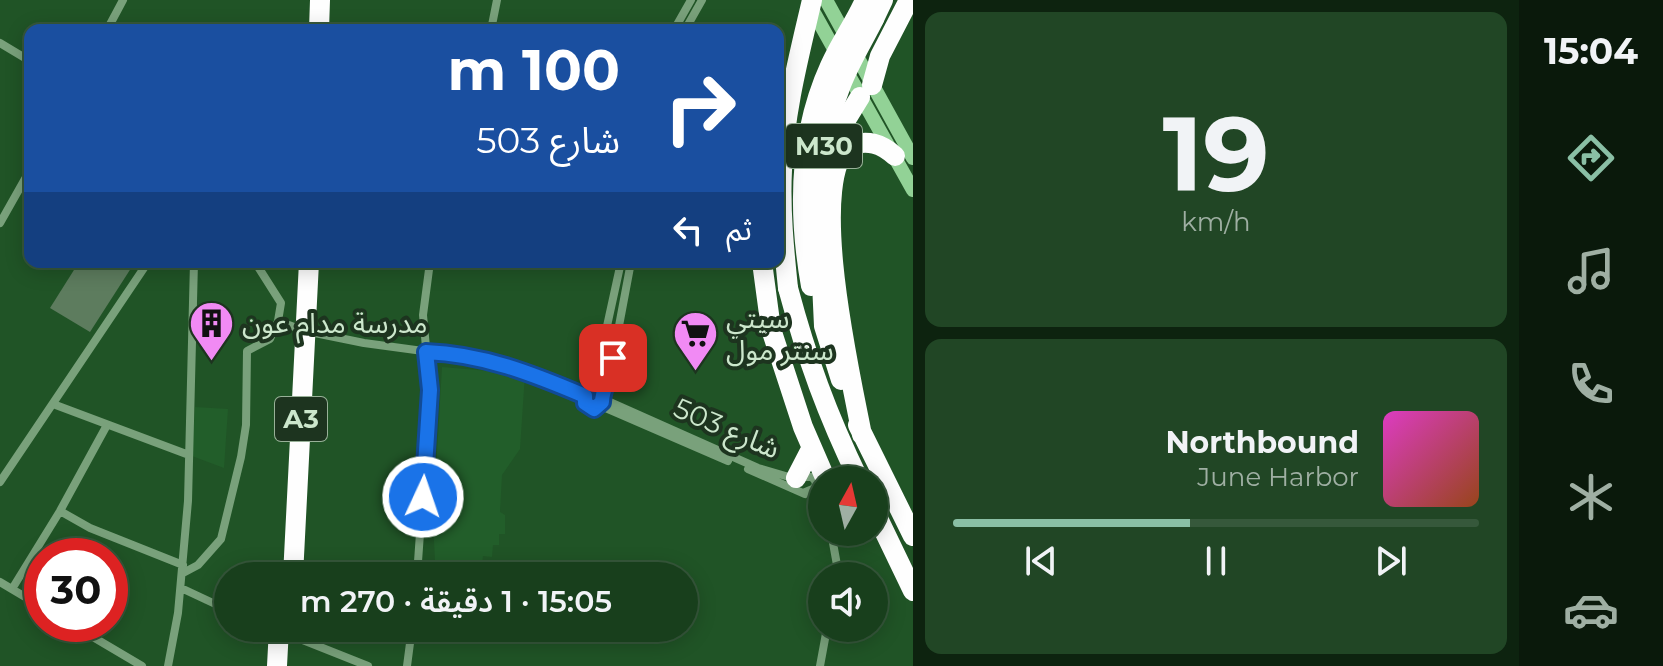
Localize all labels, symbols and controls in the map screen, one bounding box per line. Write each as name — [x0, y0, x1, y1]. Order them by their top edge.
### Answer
text: 15:04 — [1544, 29, 1638, 73]
text: 100 m — [447, 36, 620, 104]
icon: right — [648, 56, 752, 160]
text: 19 — [1162, 90, 1270, 217]
text: شارع 503 — [476, 118, 620, 162]
road number: M30 — [786, 124, 862, 168]
icon: directions — [1563, 130, 1619, 186]
text: km/h — [1181, 206, 1251, 238]
icon: left — [666, 208, 710, 252]
text: ثم — [726, 211, 752, 248]
icon: music — [1563, 243, 1619, 299]
building icon: مدرسة مدام عون — [187, 299, 235, 362]
place label: سيتي سنتر مول — [726, 301, 834, 367]
place label: مدرسة مدام عون — [242, 306, 428, 344]
supermarket icon: سيتي سنتر مول — [671, 310, 719, 373]
pin — [579, 324, 647, 392]
icon: arrive — [591, 336, 635, 380]
icon: phone — [1563, 356, 1619, 412]
street label: شارع 503 — [667, 391, 785, 469]
road number: A3 — [275, 397, 327, 441]
text: Northbound — [1165, 424, 1359, 461]
position arrow — [381, 455, 465, 539]
text: June Harbor — [1197, 461, 1359, 493]
north arrow — [808, 466, 888, 546]
map controls — [808, 466, 888, 642]
icon: climate — [1563, 469, 1619, 525]
speed limit sign: 30 — [24, 538, 128, 642]
icon: previous — [1019, 539, 1063, 583]
icon: pause — [1194, 539, 1238, 583]
icon: next — [1369, 539, 1413, 583]
button: sound — [808, 562, 888, 642]
icon: car — [1563, 582, 1619, 638]
text: 15:05 · 1 دقيقة · 270 m — [300, 583, 612, 620]

